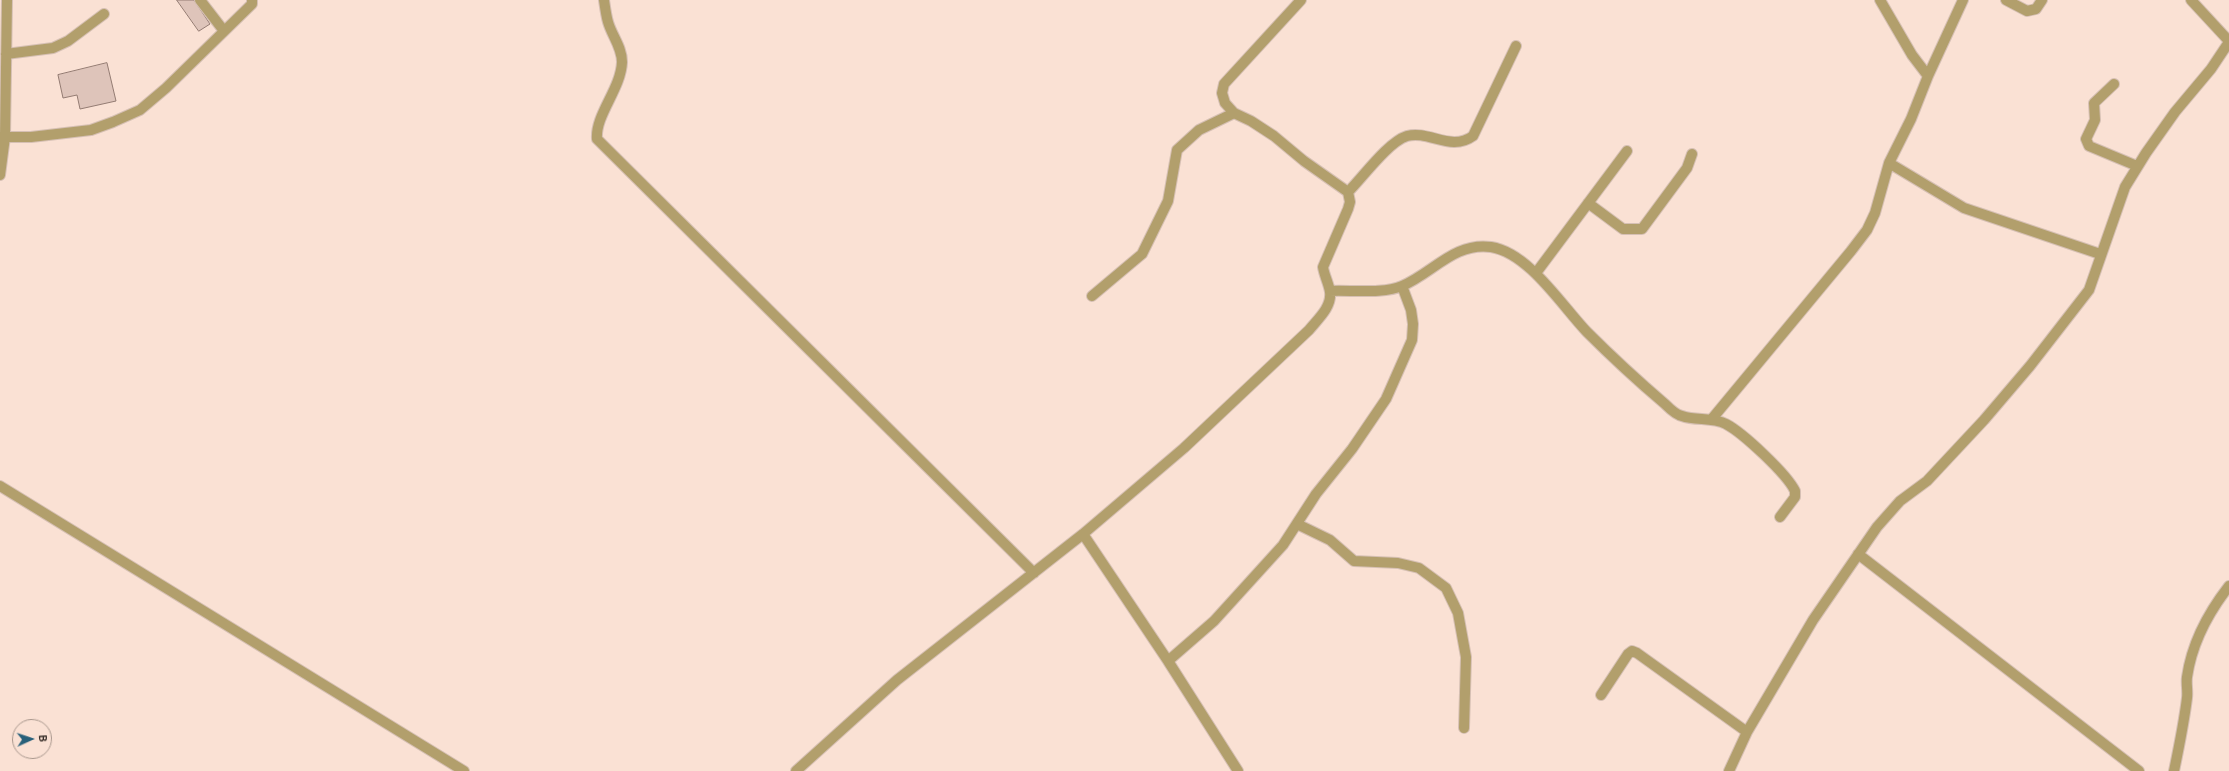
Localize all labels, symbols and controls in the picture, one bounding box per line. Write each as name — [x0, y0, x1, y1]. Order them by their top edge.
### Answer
north arrow — [12, 719, 52, 759]
text: B — [37, 734, 49, 742]

